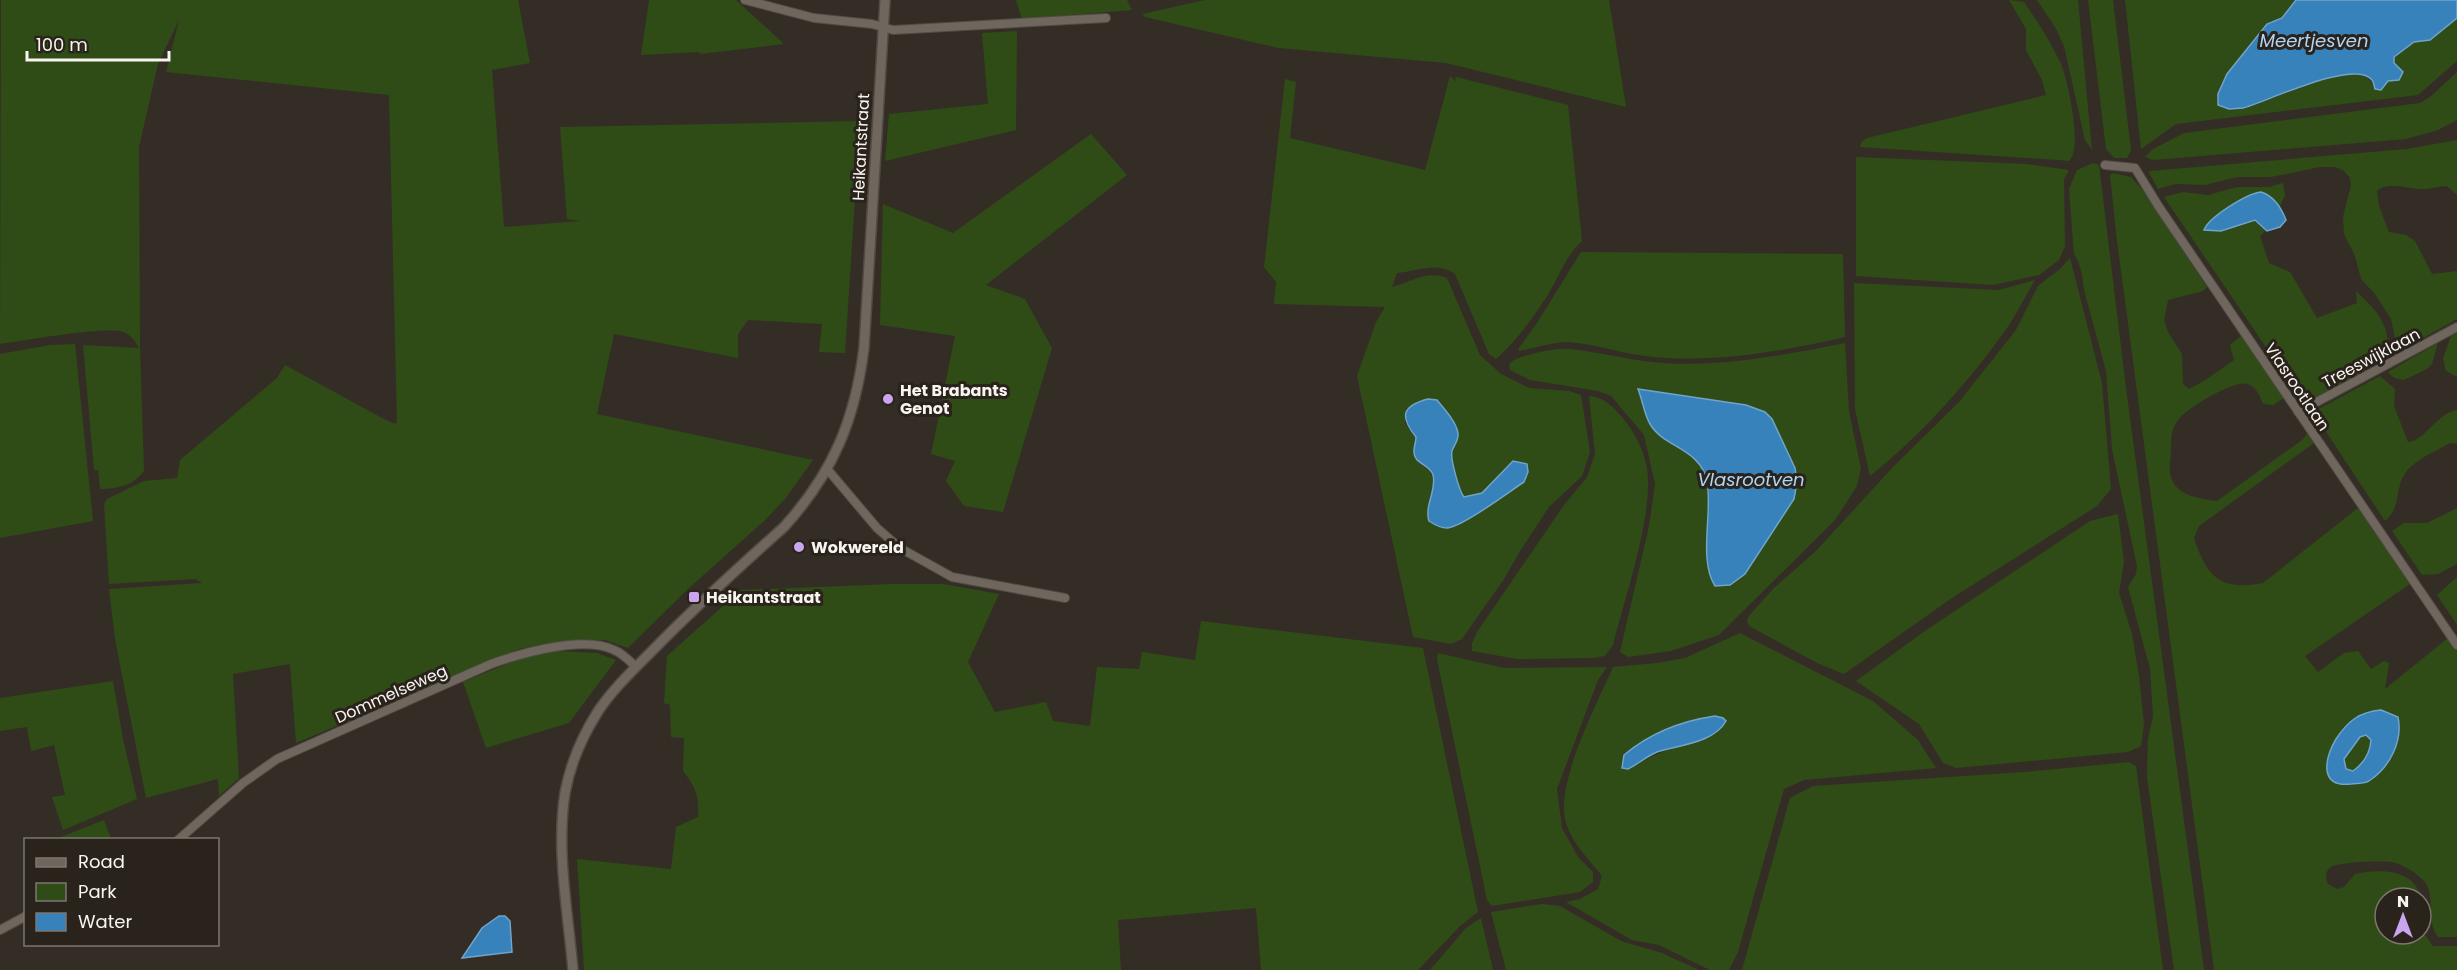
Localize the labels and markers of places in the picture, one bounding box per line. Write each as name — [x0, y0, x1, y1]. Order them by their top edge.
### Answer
place label: Het Brabants Genot — [900, 379, 1008, 420]
marker: Het Brabants Genot — [881, 392, 895, 406]
place label: Wokwereld — [811, 536, 904, 559]
marker: Wokwereld — [792, 540, 806, 554]
place label: Heikantstraat — [706, 586, 821, 609]
marker: Heikantstraat — [687, 590, 701, 604]

